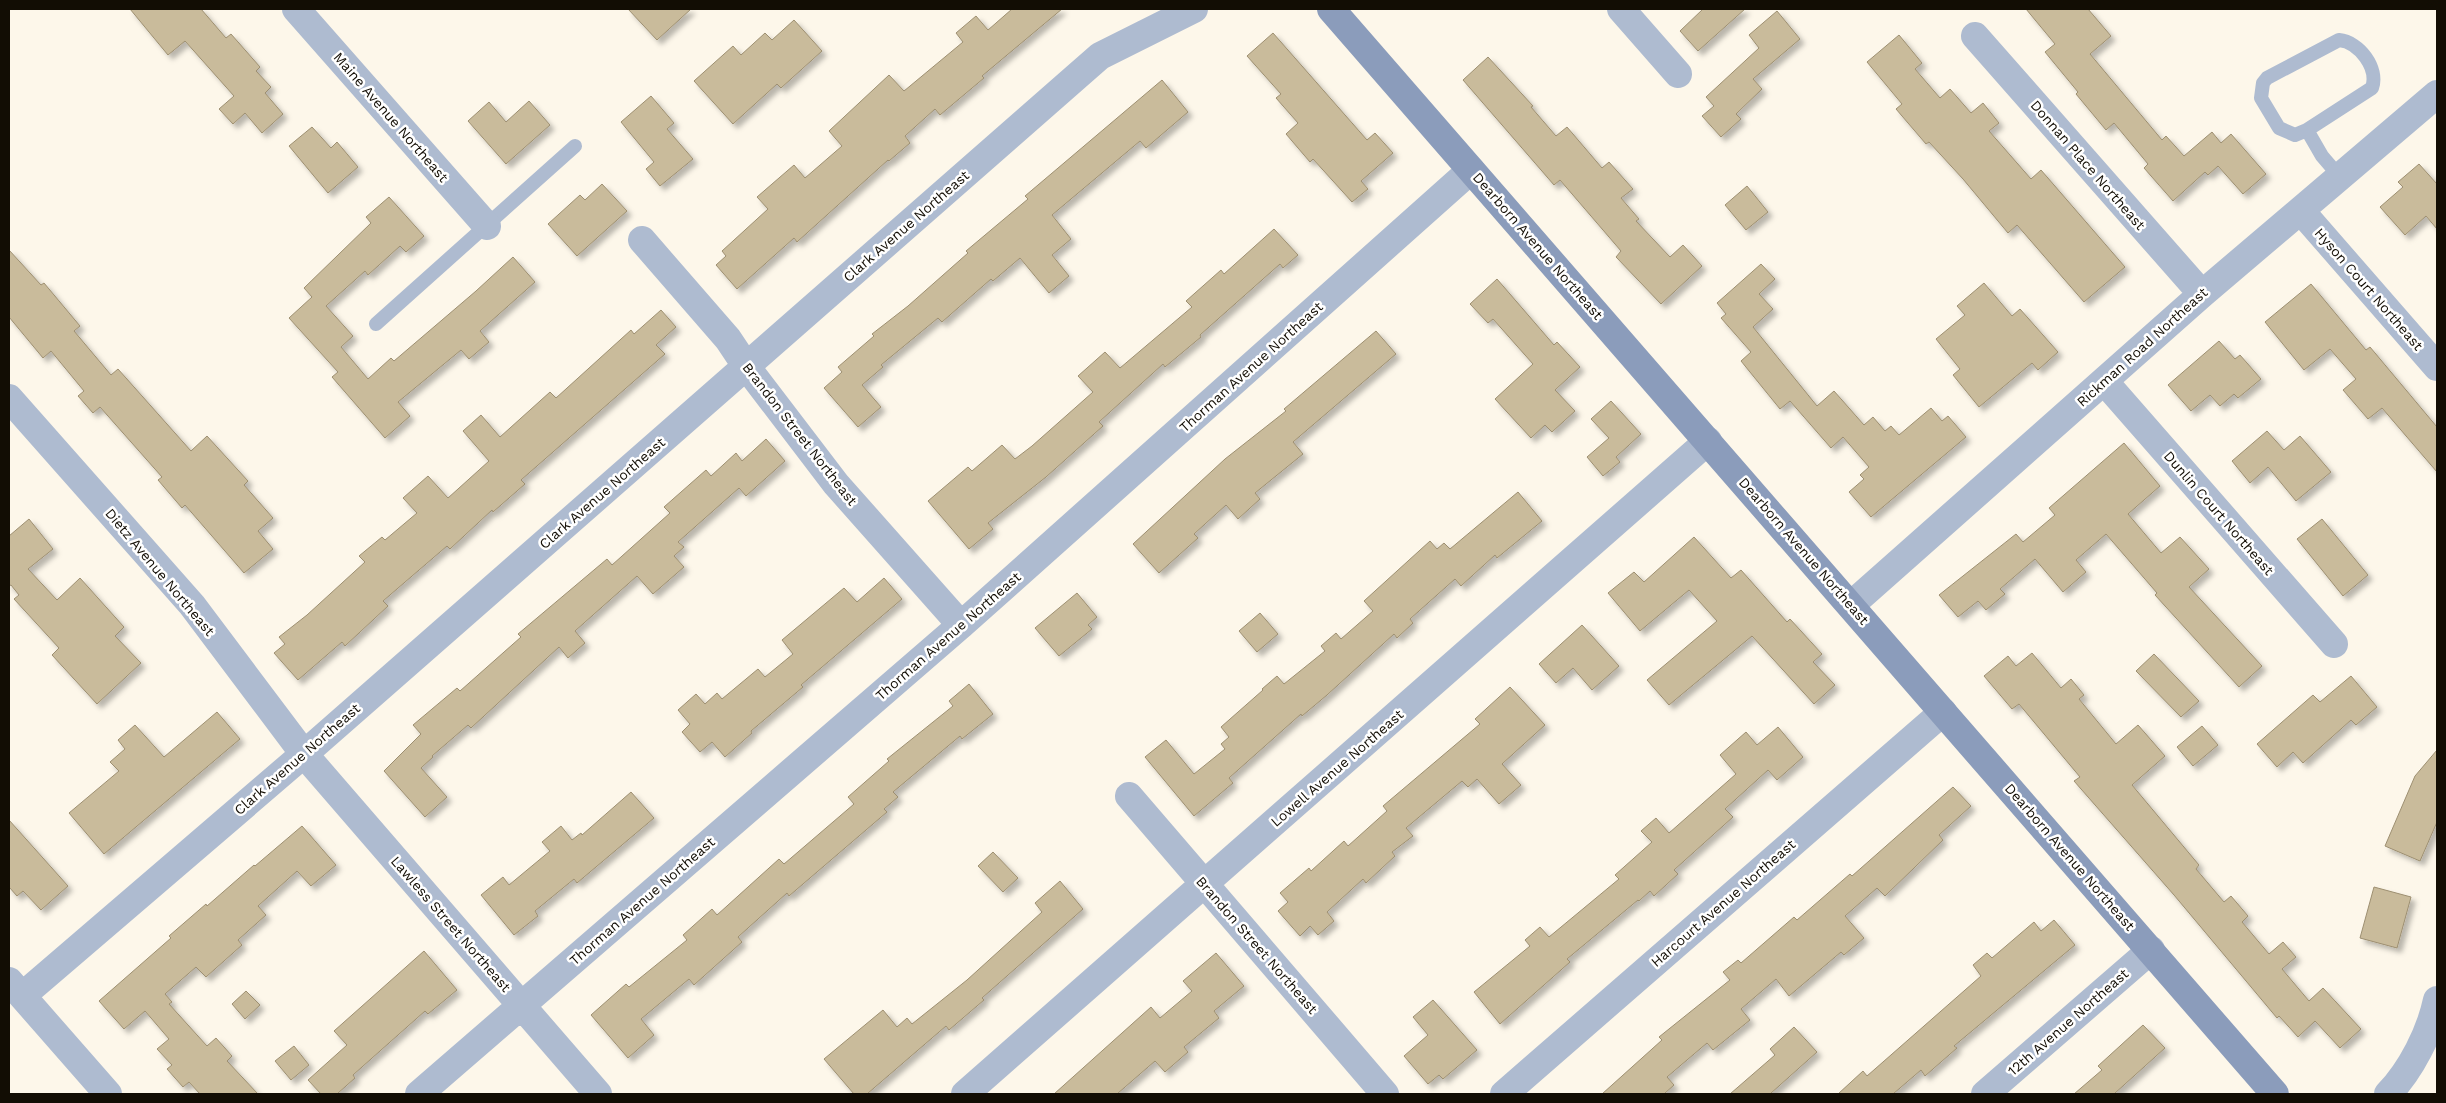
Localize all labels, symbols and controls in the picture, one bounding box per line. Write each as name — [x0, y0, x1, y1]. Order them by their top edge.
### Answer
street label: Maine Avenue Northeast — [330, 49, 452, 185]
street label: Donnan Place Northeast — [2027, 97, 2149, 233]
street label: Clark Avenue Northeast — [840, 167, 972, 285]
street label: Dearborn Avenue Northeast — [1470, 169, 1606, 323]
street label: Hyson Court Northeast — [2312, 225, 2427, 353]
street label: Rickman Road Northeast — [2073, 284, 2211, 410]
street label: Thorman Avenue Northeast — [1176, 298, 1326, 436]
street label: Brandon Street Northeast — [739, 360, 861, 509]
street label: Clark Avenue Northeast — [536, 434, 668, 552]
street label: Dunlin Court Northeast — [2161, 448, 2277, 578]
street label: Dearborn Avenue Northeast — [1736, 474, 1872, 628]
street label: Dietz Avenue Northeast — [102, 505, 218, 639]
street label: Thorman Avenue Northeast — [872, 569, 1024, 703]
street label: Clark Avenue Northeast — [231, 700, 363, 818]
street label: Lowell Avenue Northeast — [1268, 706, 1407, 830]
street label: Dearborn Avenue Northeast — [2002, 780, 2138, 934]
street label: Thorman Avenue Northeast — [566, 834, 718, 968]
street label: Harcourt Avenue Northeast — [1648, 836, 1798, 970]
street label: Lawless Street Northeast — [388, 853, 514, 995]
street label: Brandon Street Northeast — [1193, 873, 1321, 1017]
street label: 12th Avenue Northeast — [2005, 965, 2132, 1079]

